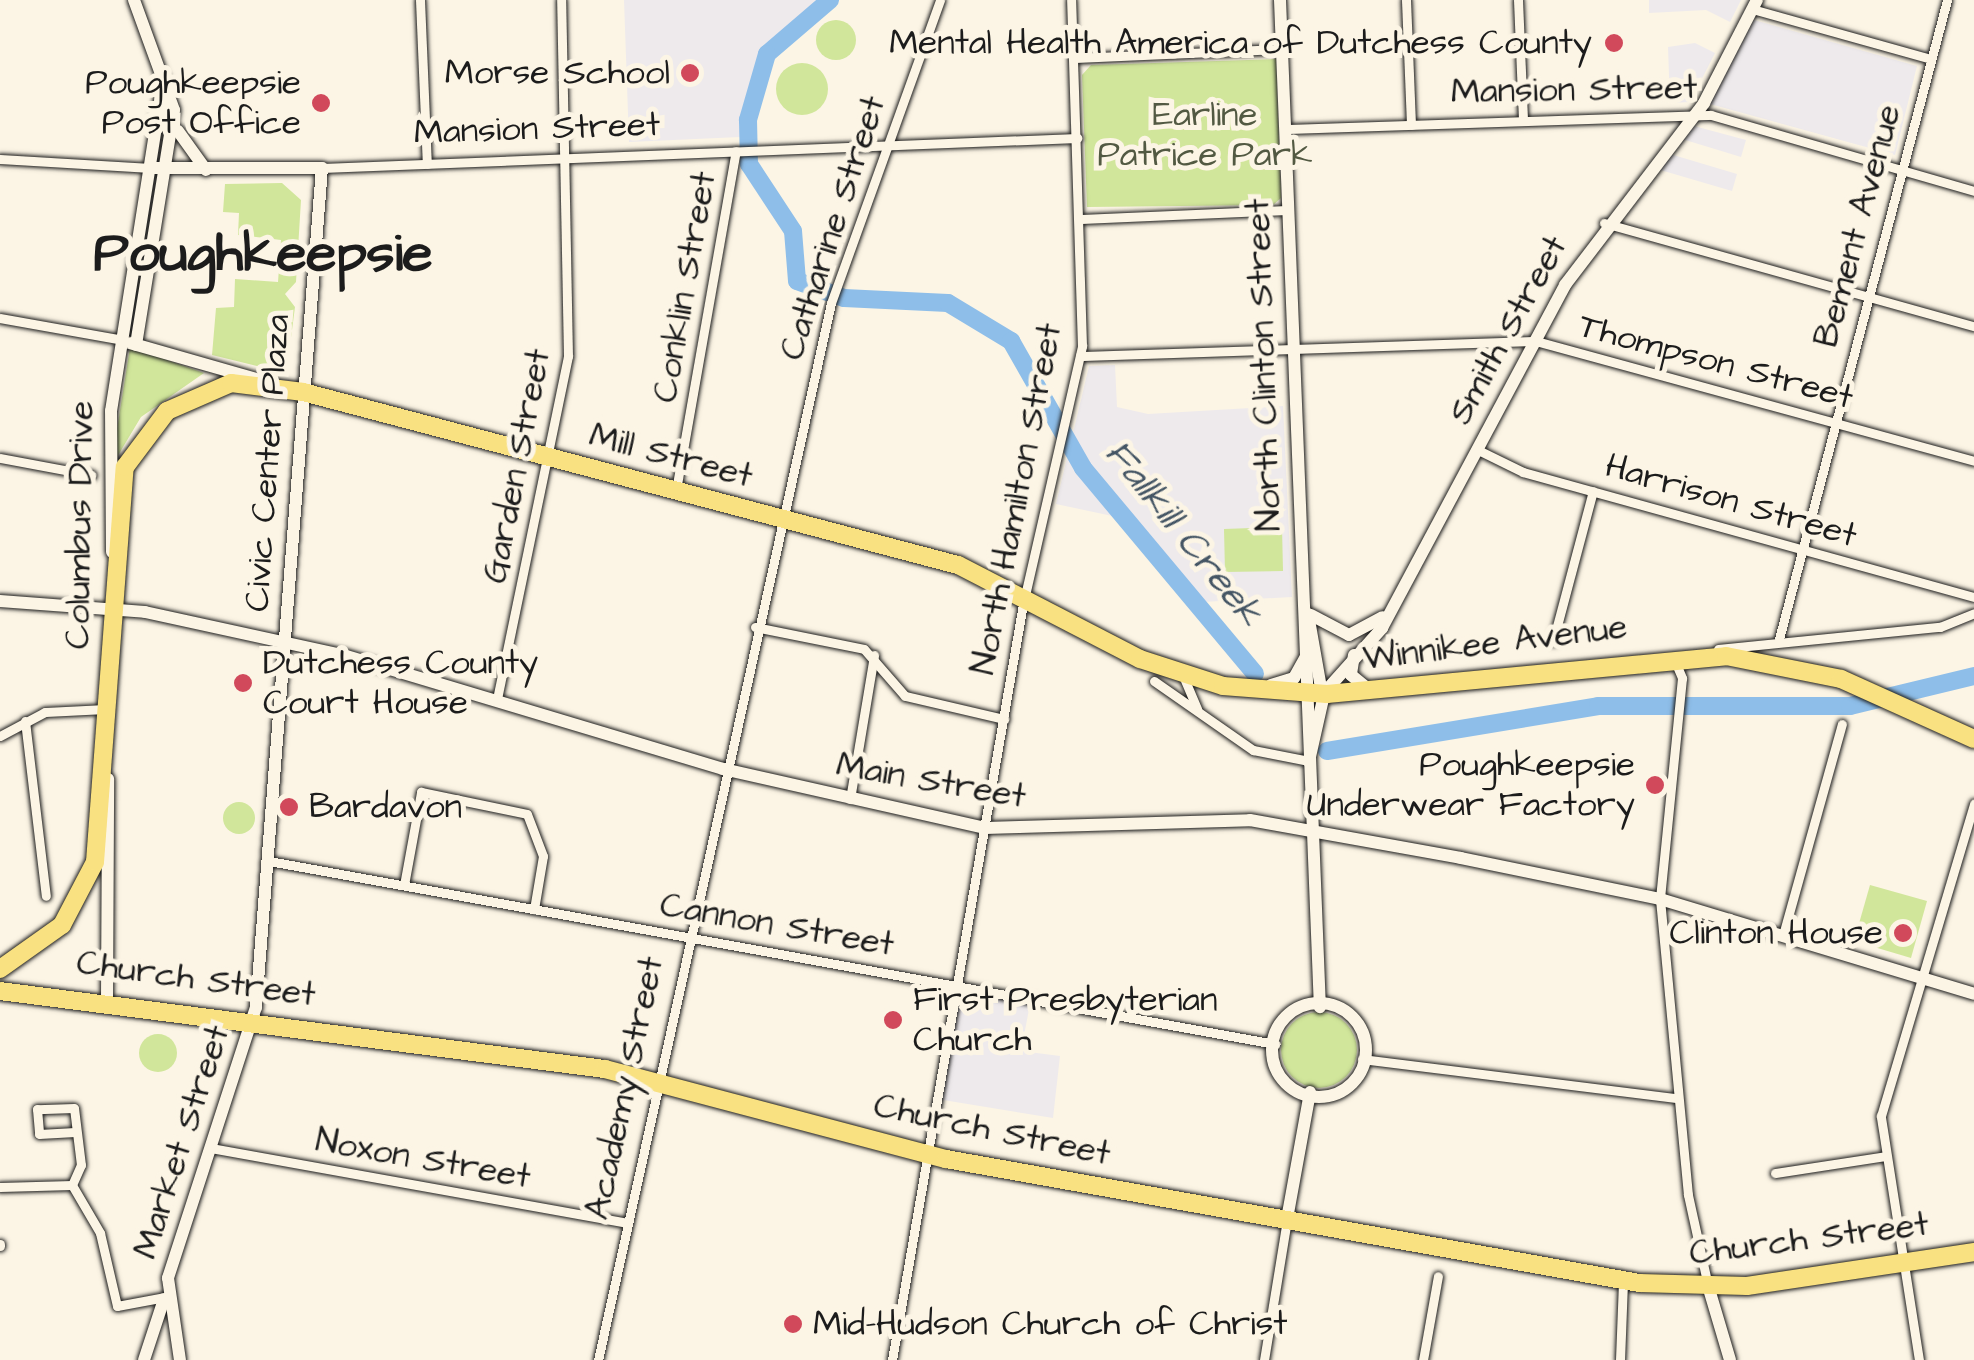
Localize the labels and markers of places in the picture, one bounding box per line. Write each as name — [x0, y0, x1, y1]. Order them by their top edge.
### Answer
place label: Mental Health America of Dutchess County — [889, 22, 1592, 64]
marker: Mental Health America of Dutchess County — [1601, 30, 1627, 56]
place label: Morse School — [445, 52, 670, 94]
place label: Poughkeepsie Post Office — [85, 62, 301, 144]
marker: Morse School — [679, 62, 701, 84]
marker: Poughkeepsie Post Office — [310, 92, 332, 114]
place label: Dutchess County Court House — [263, 642, 538, 724]
marker: Dutchess County Court House — [232, 672, 254, 694]
place label: Poughkeepsie Underwear Factory — [1307, 744, 1635, 826]
marker: Poughkeepsie Underwear Factory — [1644, 774, 1666, 796]
place label: Bardavon — [309, 786, 462, 828]
marker: Bardavon — [278, 796, 300, 818]
place label: Clinton House — [1669, 912, 1883, 954]
marker: Clinton House — [1892, 922, 1914, 944]
place label: First Presbyterian Church — [913, 979, 1218, 1061]
marker: First Presbyterian Church — [882, 1009, 904, 1031]
place label: Mid-Hudson Church of Christ — [813, 1303, 1287, 1345]
marker: Mid-Hudson Church of Christ — [782, 1313, 804, 1335]

